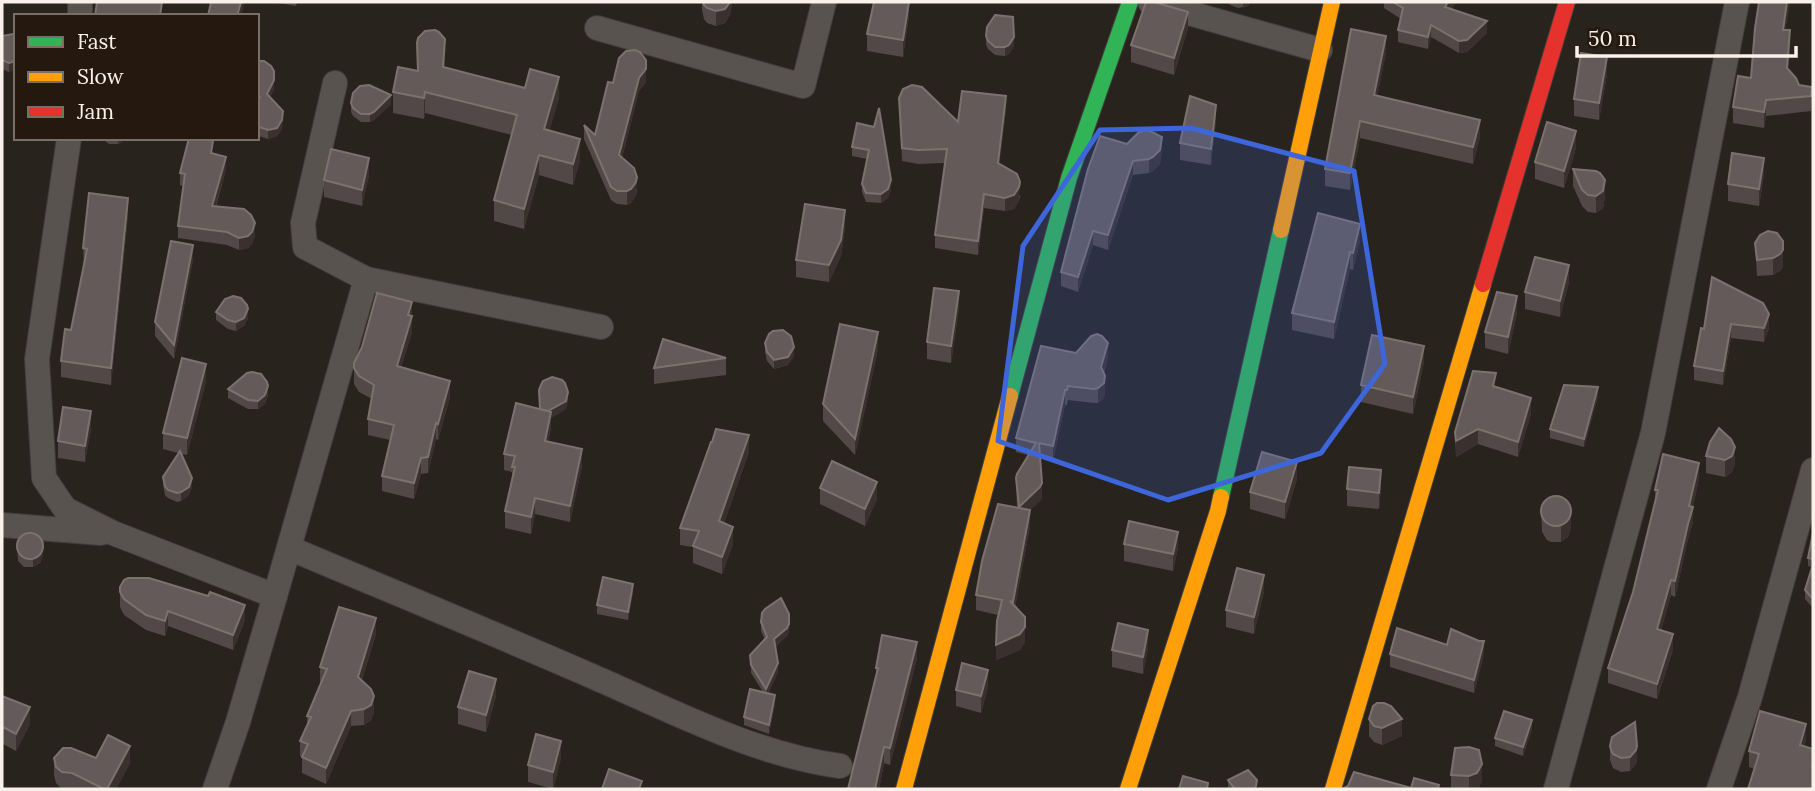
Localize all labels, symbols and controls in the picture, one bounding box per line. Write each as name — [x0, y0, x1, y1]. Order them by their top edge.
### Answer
legend — [14, 14, 259, 140]
scale bar — [1577, 14, 1796, 58]
text: 50 m — [1588, 25, 1637, 52]
text: Fast — [77, 28, 117, 55]
text: Slow — [77, 63, 124, 90]
text: Jam — [76, 98, 114, 125]

